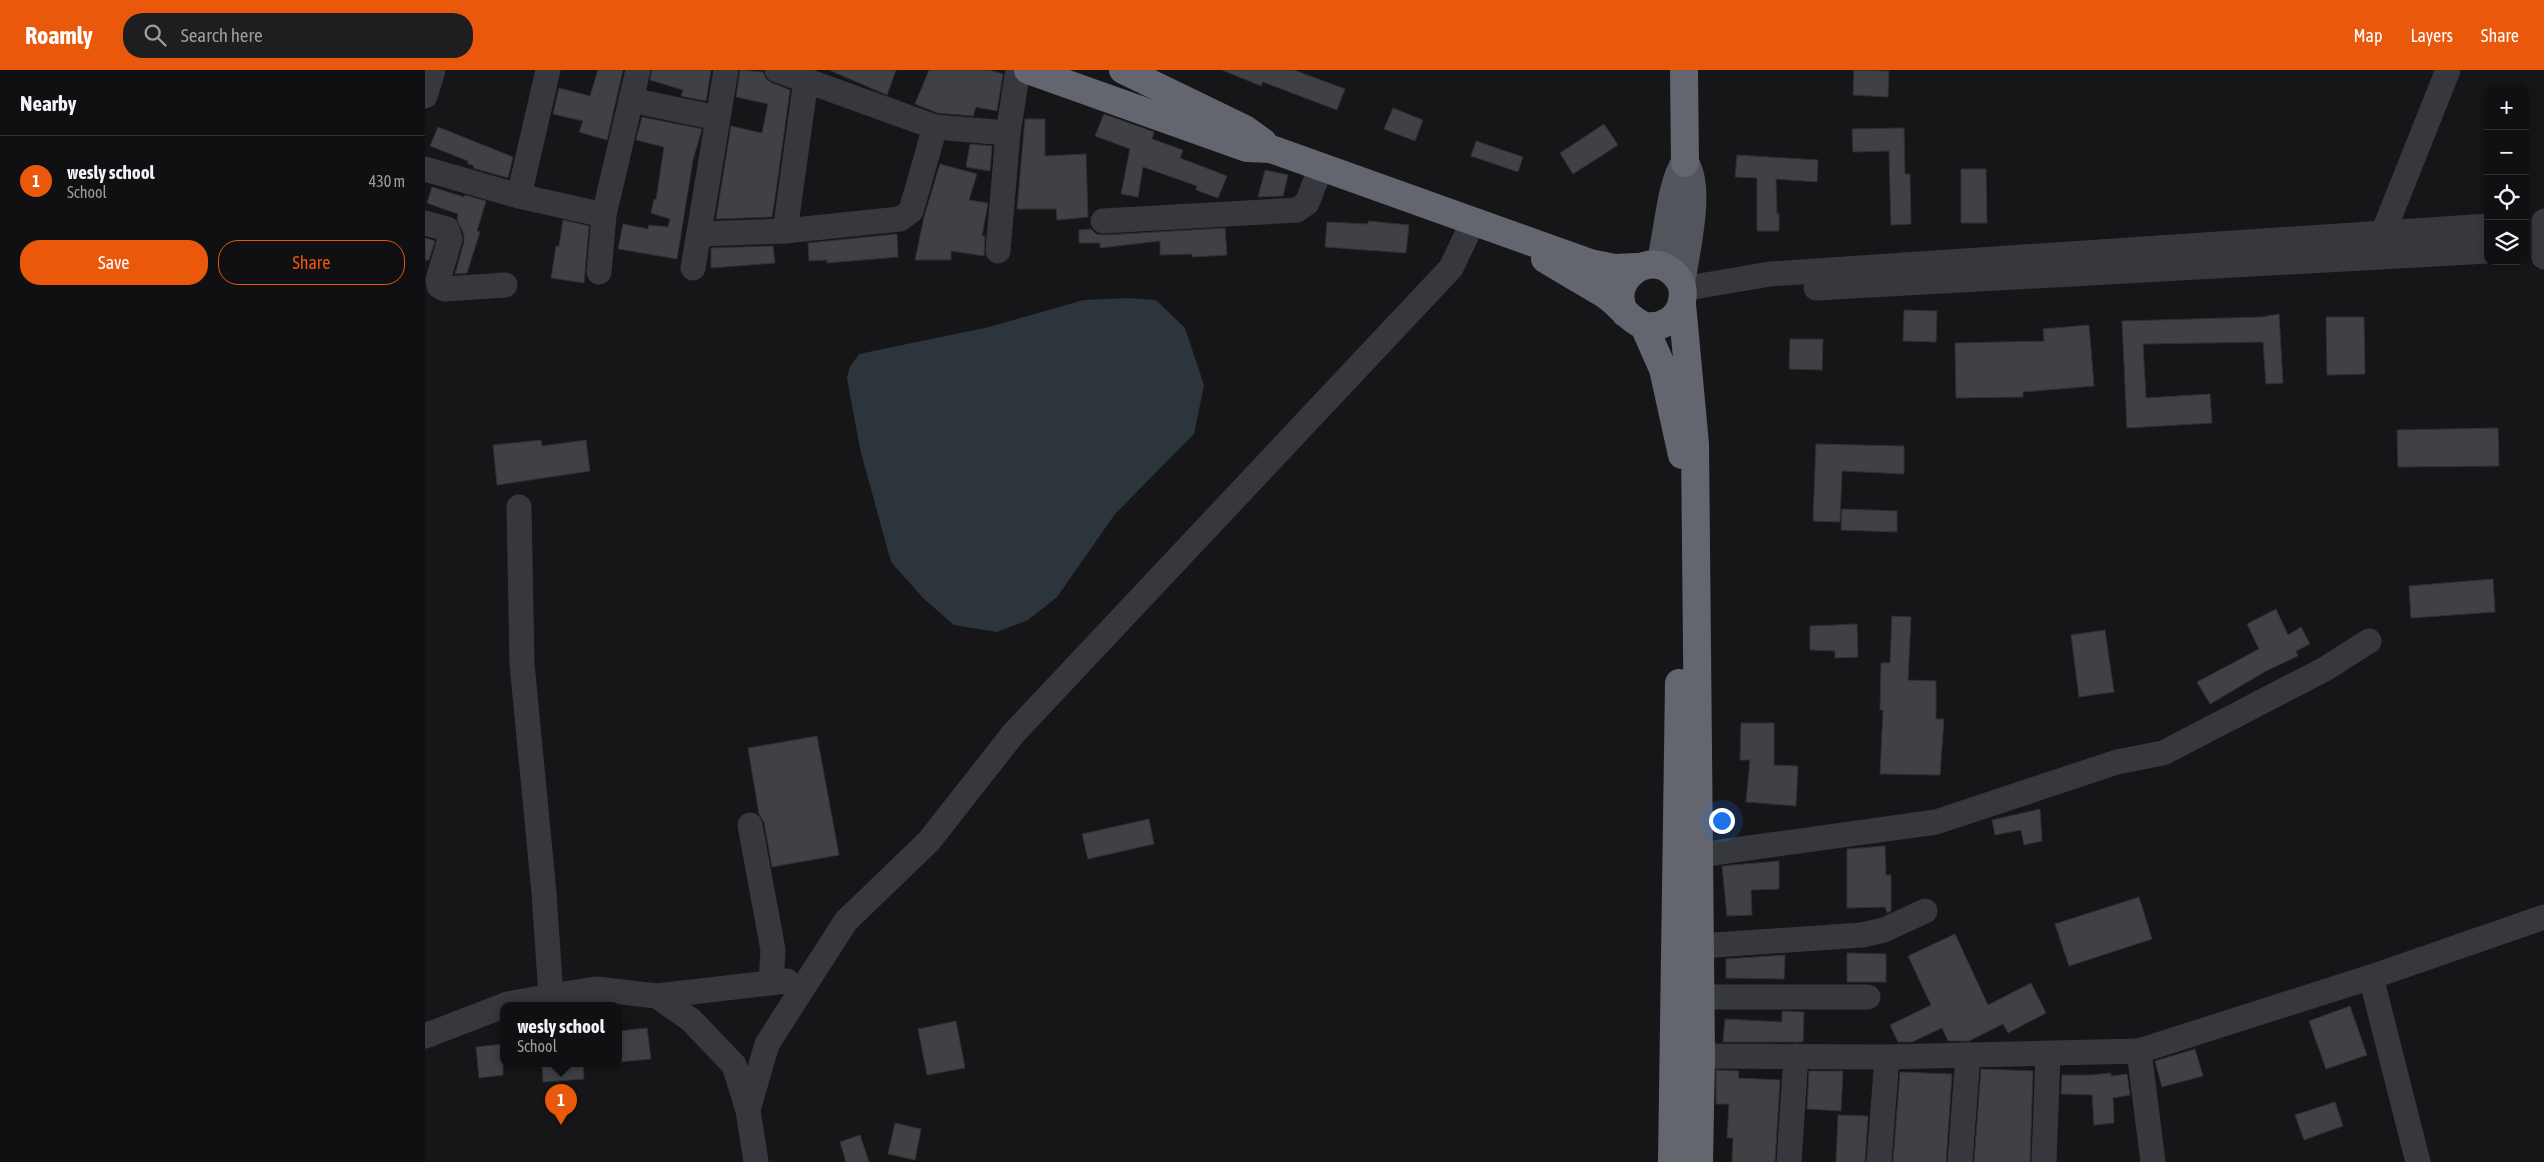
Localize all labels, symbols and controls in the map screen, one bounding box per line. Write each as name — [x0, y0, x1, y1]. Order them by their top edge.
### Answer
search box — [123, 13, 473, 58]
icon: search — [141, 21, 169, 49]
text: Roamly — [25, 22, 93, 49]
text: Search here — [181, 24, 263, 46]
text: Map — [2353, 25, 2382, 46]
text: Layers — [2410, 25, 2453, 46]
text: Share — [2481, 25, 2519, 46]
map controls — [2484, 85, 2529, 265]
button: + — [2484, 85, 2529, 130]
text: Nearby — [20, 91, 76, 115]
button: − — [2484, 130, 2529, 175]
text: wesly school — [67, 161, 155, 183]
text: 1 — [32, 172, 40, 190]
text: 430 m — [369, 172, 405, 190]
button: locate — [2484, 175, 2529, 220]
text: School — [67, 183, 107, 201]
button: layers — [2484, 220, 2529, 265]
button: Save — [20, 240, 208, 285]
button: Share — [218, 240, 405, 285]
your location — [1709, 808, 1735, 834]
popup — [500, 1002, 622, 1067]
text: wesly school — [517, 1015, 605, 1037]
text: School — [517, 1037, 557, 1055]
pin: 1 — [545, 1084, 577, 1125]

